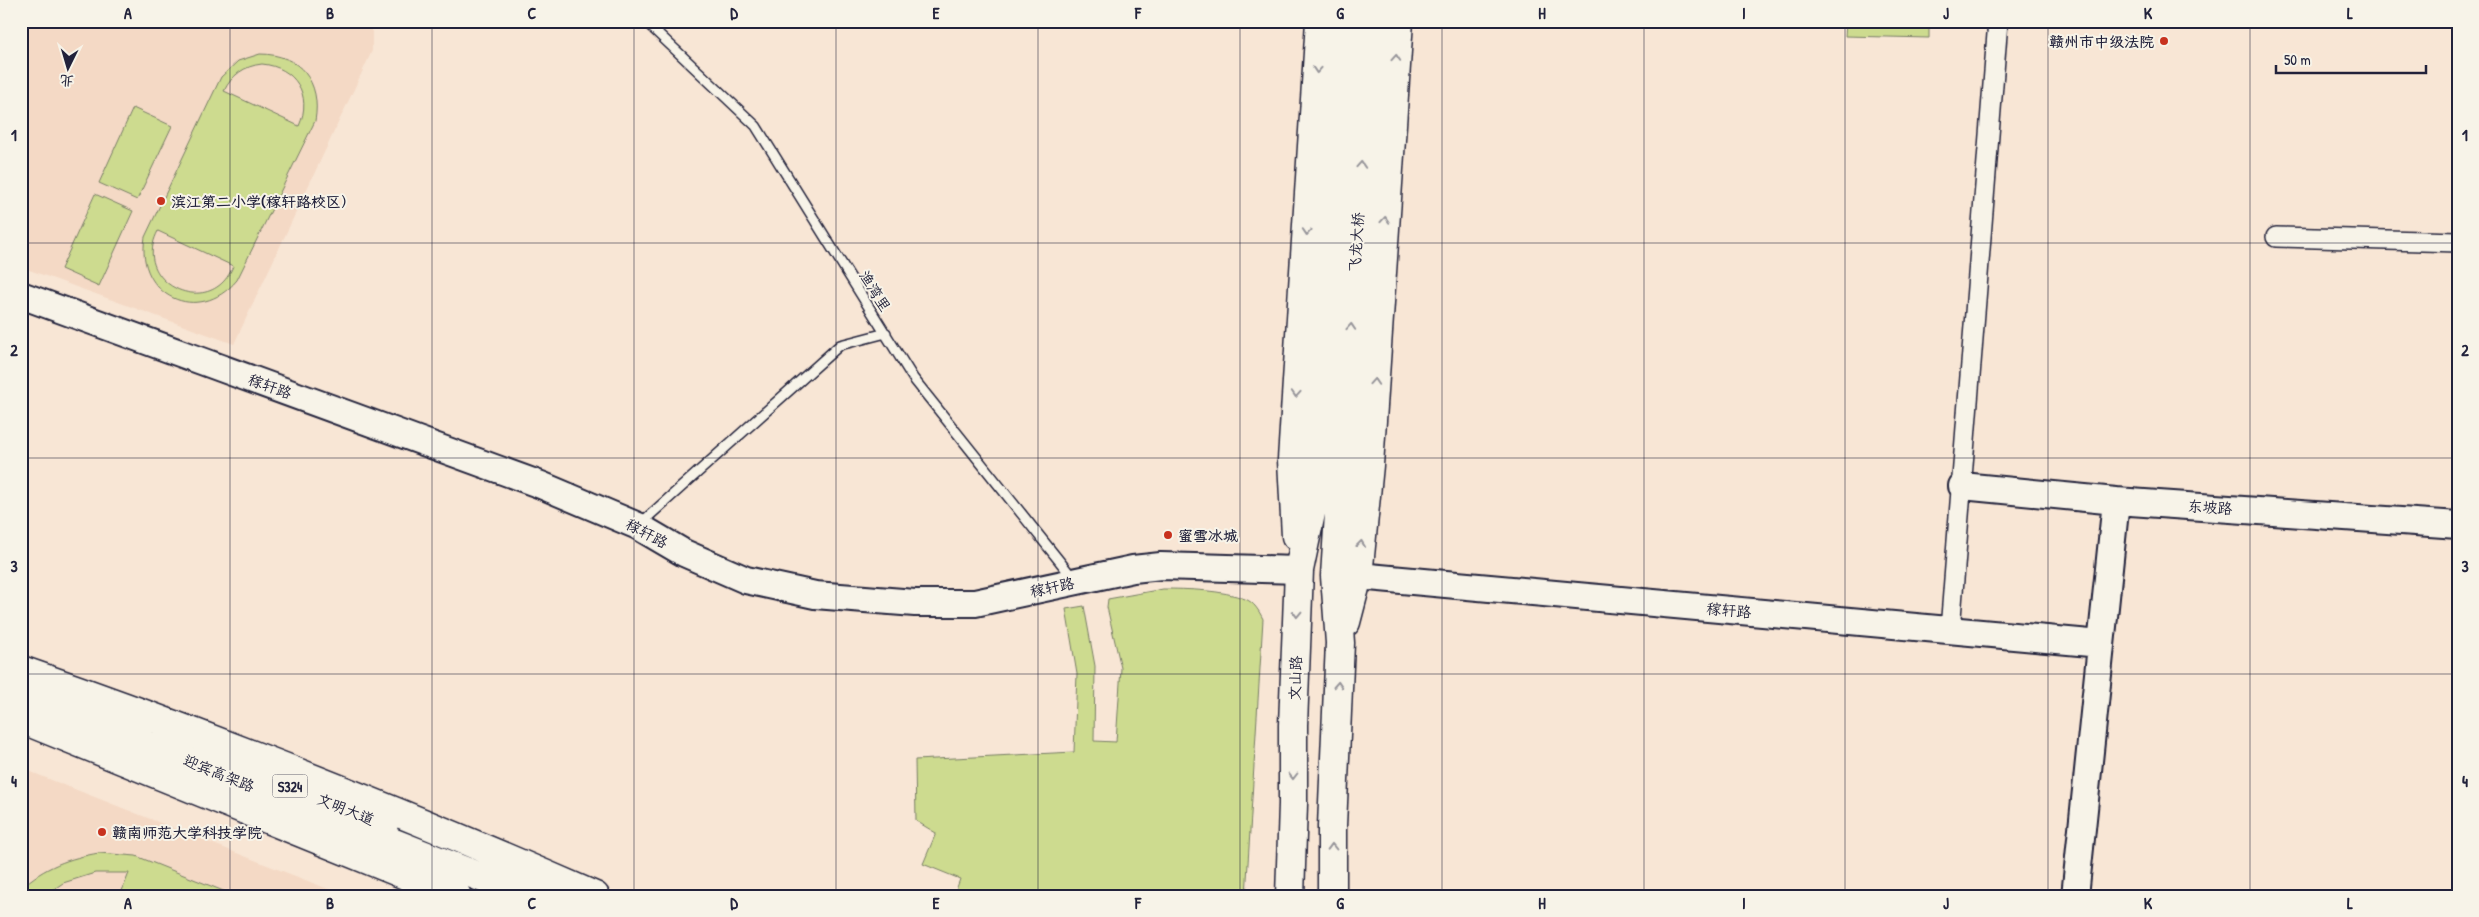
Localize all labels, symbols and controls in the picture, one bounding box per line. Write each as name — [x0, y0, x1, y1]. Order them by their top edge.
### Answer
text: A — [124, 2, 132, 24]
text: B — [326, 2, 334, 24]
text: C — [528, 2, 537, 24]
text: D — [730, 2, 738, 24]
text: E — [932, 2, 940, 24]
text: F — [1134, 2, 1142, 24]
text: G — [1336, 2, 1344, 24]
text: H — [1538, 2, 1546, 24]
text: I — [1742, 2, 1746, 24]
text: J — [1943, 2, 1949, 24]
text: K — [2144, 2, 2153, 24]
text: L — [2347, 2, 2353, 24]
place label: 赣州市中级法院 — [2049, 31, 2154, 52]
marker: 赣州市中级法院 — [2158, 35, 2170, 47]
north arrow — [42, 42, 92, 92]
scale bar — [2276, 42, 2426, 74]
text: 50 m — [2284, 49, 2311, 70]
one-way arrow — [1391, 53, 1402, 61]
one-way arrow — [1312, 66, 1323, 74]
text: 北 — [59, 71, 75, 92]
text: 1 — [11, 124, 17, 146]
text: 1 — [2462, 124, 2468, 146]
one-way arrow — [1356, 161, 1367, 169]
place label: 滨江第二小学(稼轩路校区） — [171, 191, 356, 212]
marker: 滨江第二小学(稼轩路校区） — [155, 195, 167, 207]
street label: 飞龙大桥 — [1343, 211, 1369, 273]
one-way arrow — [1380, 216, 1391, 224]
one-way arrow — [1301, 228, 1312, 236]
street label: 渔湾里 — [854, 266, 896, 316]
one-way arrow — [1345, 323, 1356, 331]
text: 2 — [10, 339, 18, 361]
text: 2 — [2461, 339, 2469, 361]
street label: 稼轩路 — [245, 368, 295, 404]
one-way arrow — [1369, 378, 1380, 386]
one-way arrow — [1291, 391, 1302, 399]
street label: 东坡路 — [2187, 495, 2233, 519]
street label: 稼轩路 — [622, 513, 672, 553]
place label: 蜜雪冰城 — [1178, 525, 1238, 546]
marker: 蜜雪冰城 — [1162, 529, 1174, 541]
one-way arrow — [1355, 540, 1366, 548]
text: 3 — [10, 555, 18, 577]
text: 3 — [2461, 555, 2469, 577]
street label: 稼轩路 — [1028, 572, 1076, 602]
street label: 稼轩路 — [1706, 598, 1752, 622]
one-way arrow — [1292, 610, 1303, 618]
street label: 文山路 — [1284, 655, 1306, 701]
one-way arrow — [1333, 680, 1344, 688]
street label: 迎宾高架路 — [180, 749, 258, 797]
text: 4 — [11, 770, 17, 792]
text: 4 — [2462, 770, 2468, 792]
one-way arrow — [1288, 772, 1298, 780]
road number: S324 — [272, 774, 308, 798]
street label: 文明大道 — [314, 788, 378, 830]
place label: 赣南师范大学科技学院 — [112, 822, 262, 843]
marker: 赣南师范大学科技学院 — [96, 826, 108, 838]
one-way arrow — [1327, 843, 1337, 850]
text: A — [124, 892, 132, 914]
text: B — [326, 892, 334, 914]
text: C — [528, 892, 537, 914]
text: D — [730, 892, 738, 914]
text: E — [932, 892, 940, 914]
text: F — [1134, 892, 1142, 914]
text: G — [1336, 892, 1344, 914]
text: H — [1538, 892, 1546, 914]
text: I — [1742, 892, 1746, 914]
text: J — [1943, 892, 1949, 914]
text: K — [2144, 892, 2153, 914]
text: L — [2347, 892, 2353, 914]

